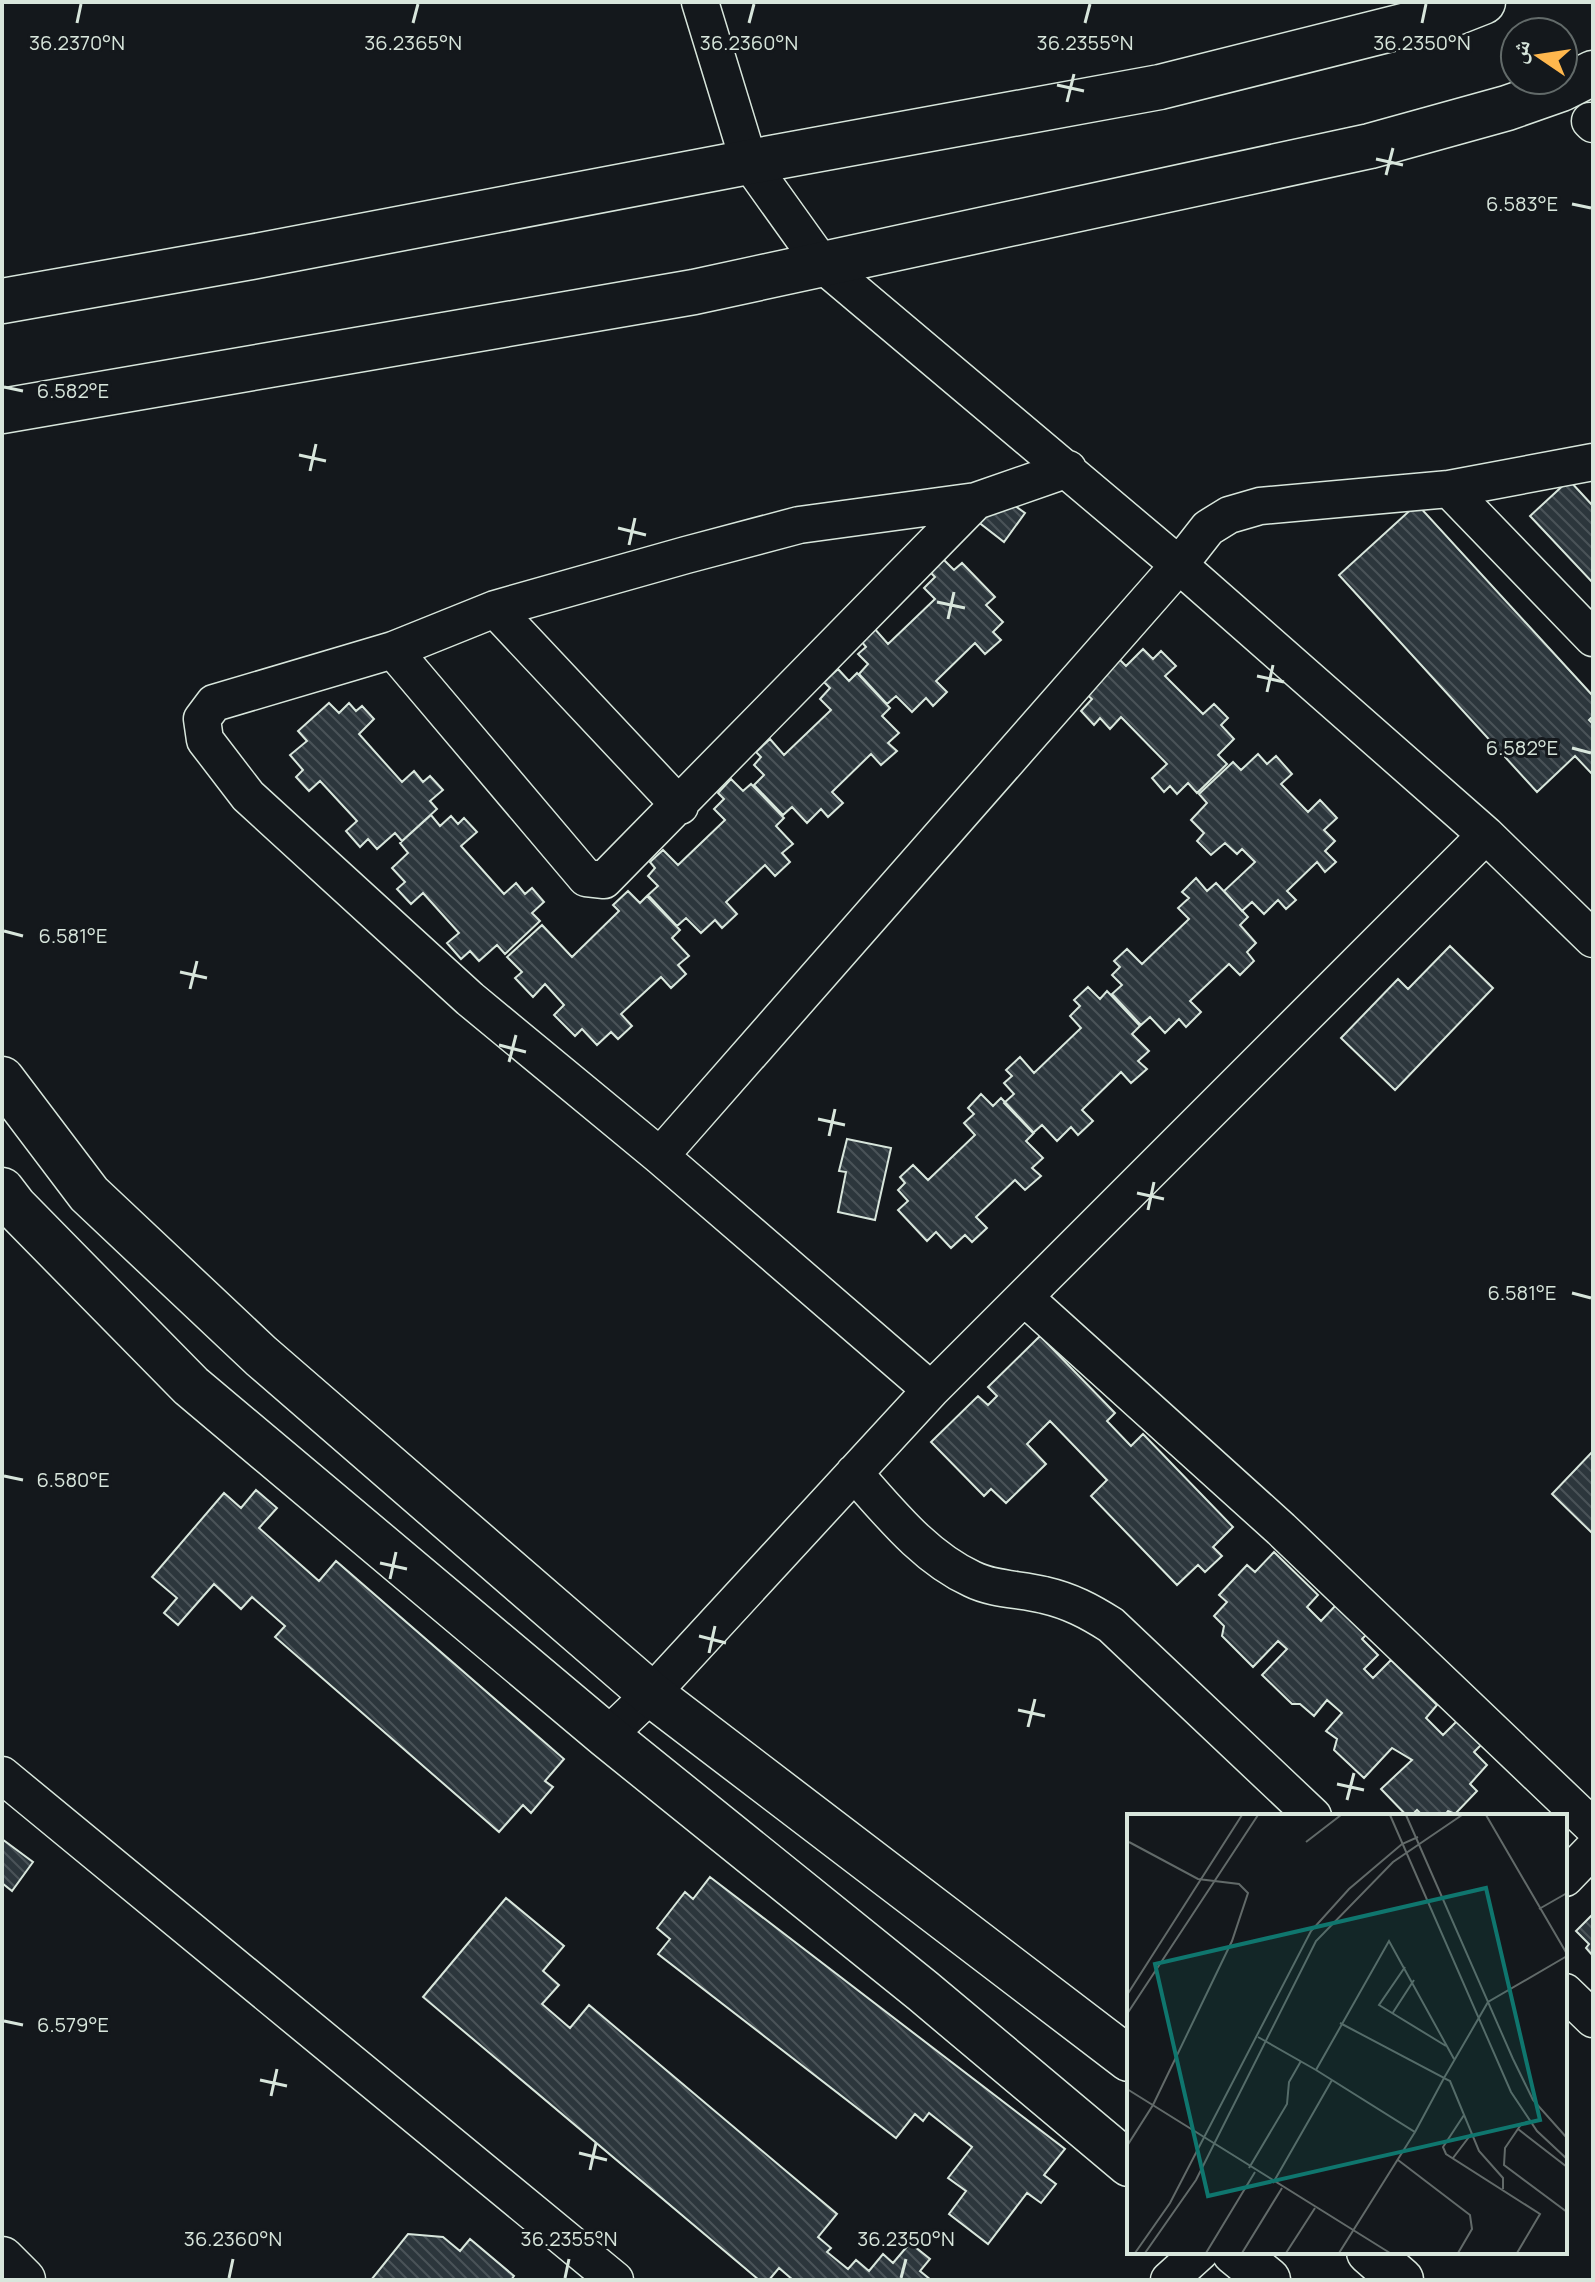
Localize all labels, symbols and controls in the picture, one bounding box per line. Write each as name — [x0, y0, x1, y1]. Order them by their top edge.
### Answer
north arrow — [1499, 16, 1579, 96]
text: 36.2370°N — [29, 29, 125, 56]
text: 36.2365°N — [364, 29, 462, 56]
text: 36.2360°N — [700, 29, 798, 56]
text: 36.2355°N — [1037, 29, 1133, 56]
text: 36.2350°N — [1373, 29, 1471, 56]
text: ش — [1502, 37, 1537, 66]
text: 6.583°E — [1486, 190, 1558, 217]
text: 6.582°E — [37, 377, 109, 404]
text: 6.582°E — [1486, 734, 1558, 761]
text: 6.581°E — [39, 922, 107, 949]
text: 6.581°E — [1488, 1279, 1556, 1306]
text: 6.580°E — [36, 1466, 110, 1493]
inset map — [1127, 1814, 1567, 2254]
text: 6.579°E — [37, 2011, 109, 2038]
text: 36.2360°N — [184, 2225, 282, 2252]
text: 36.2355°N — [521, 2225, 617, 2252]
text: 36.2350°N — [857, 2225, 955, 2252]

